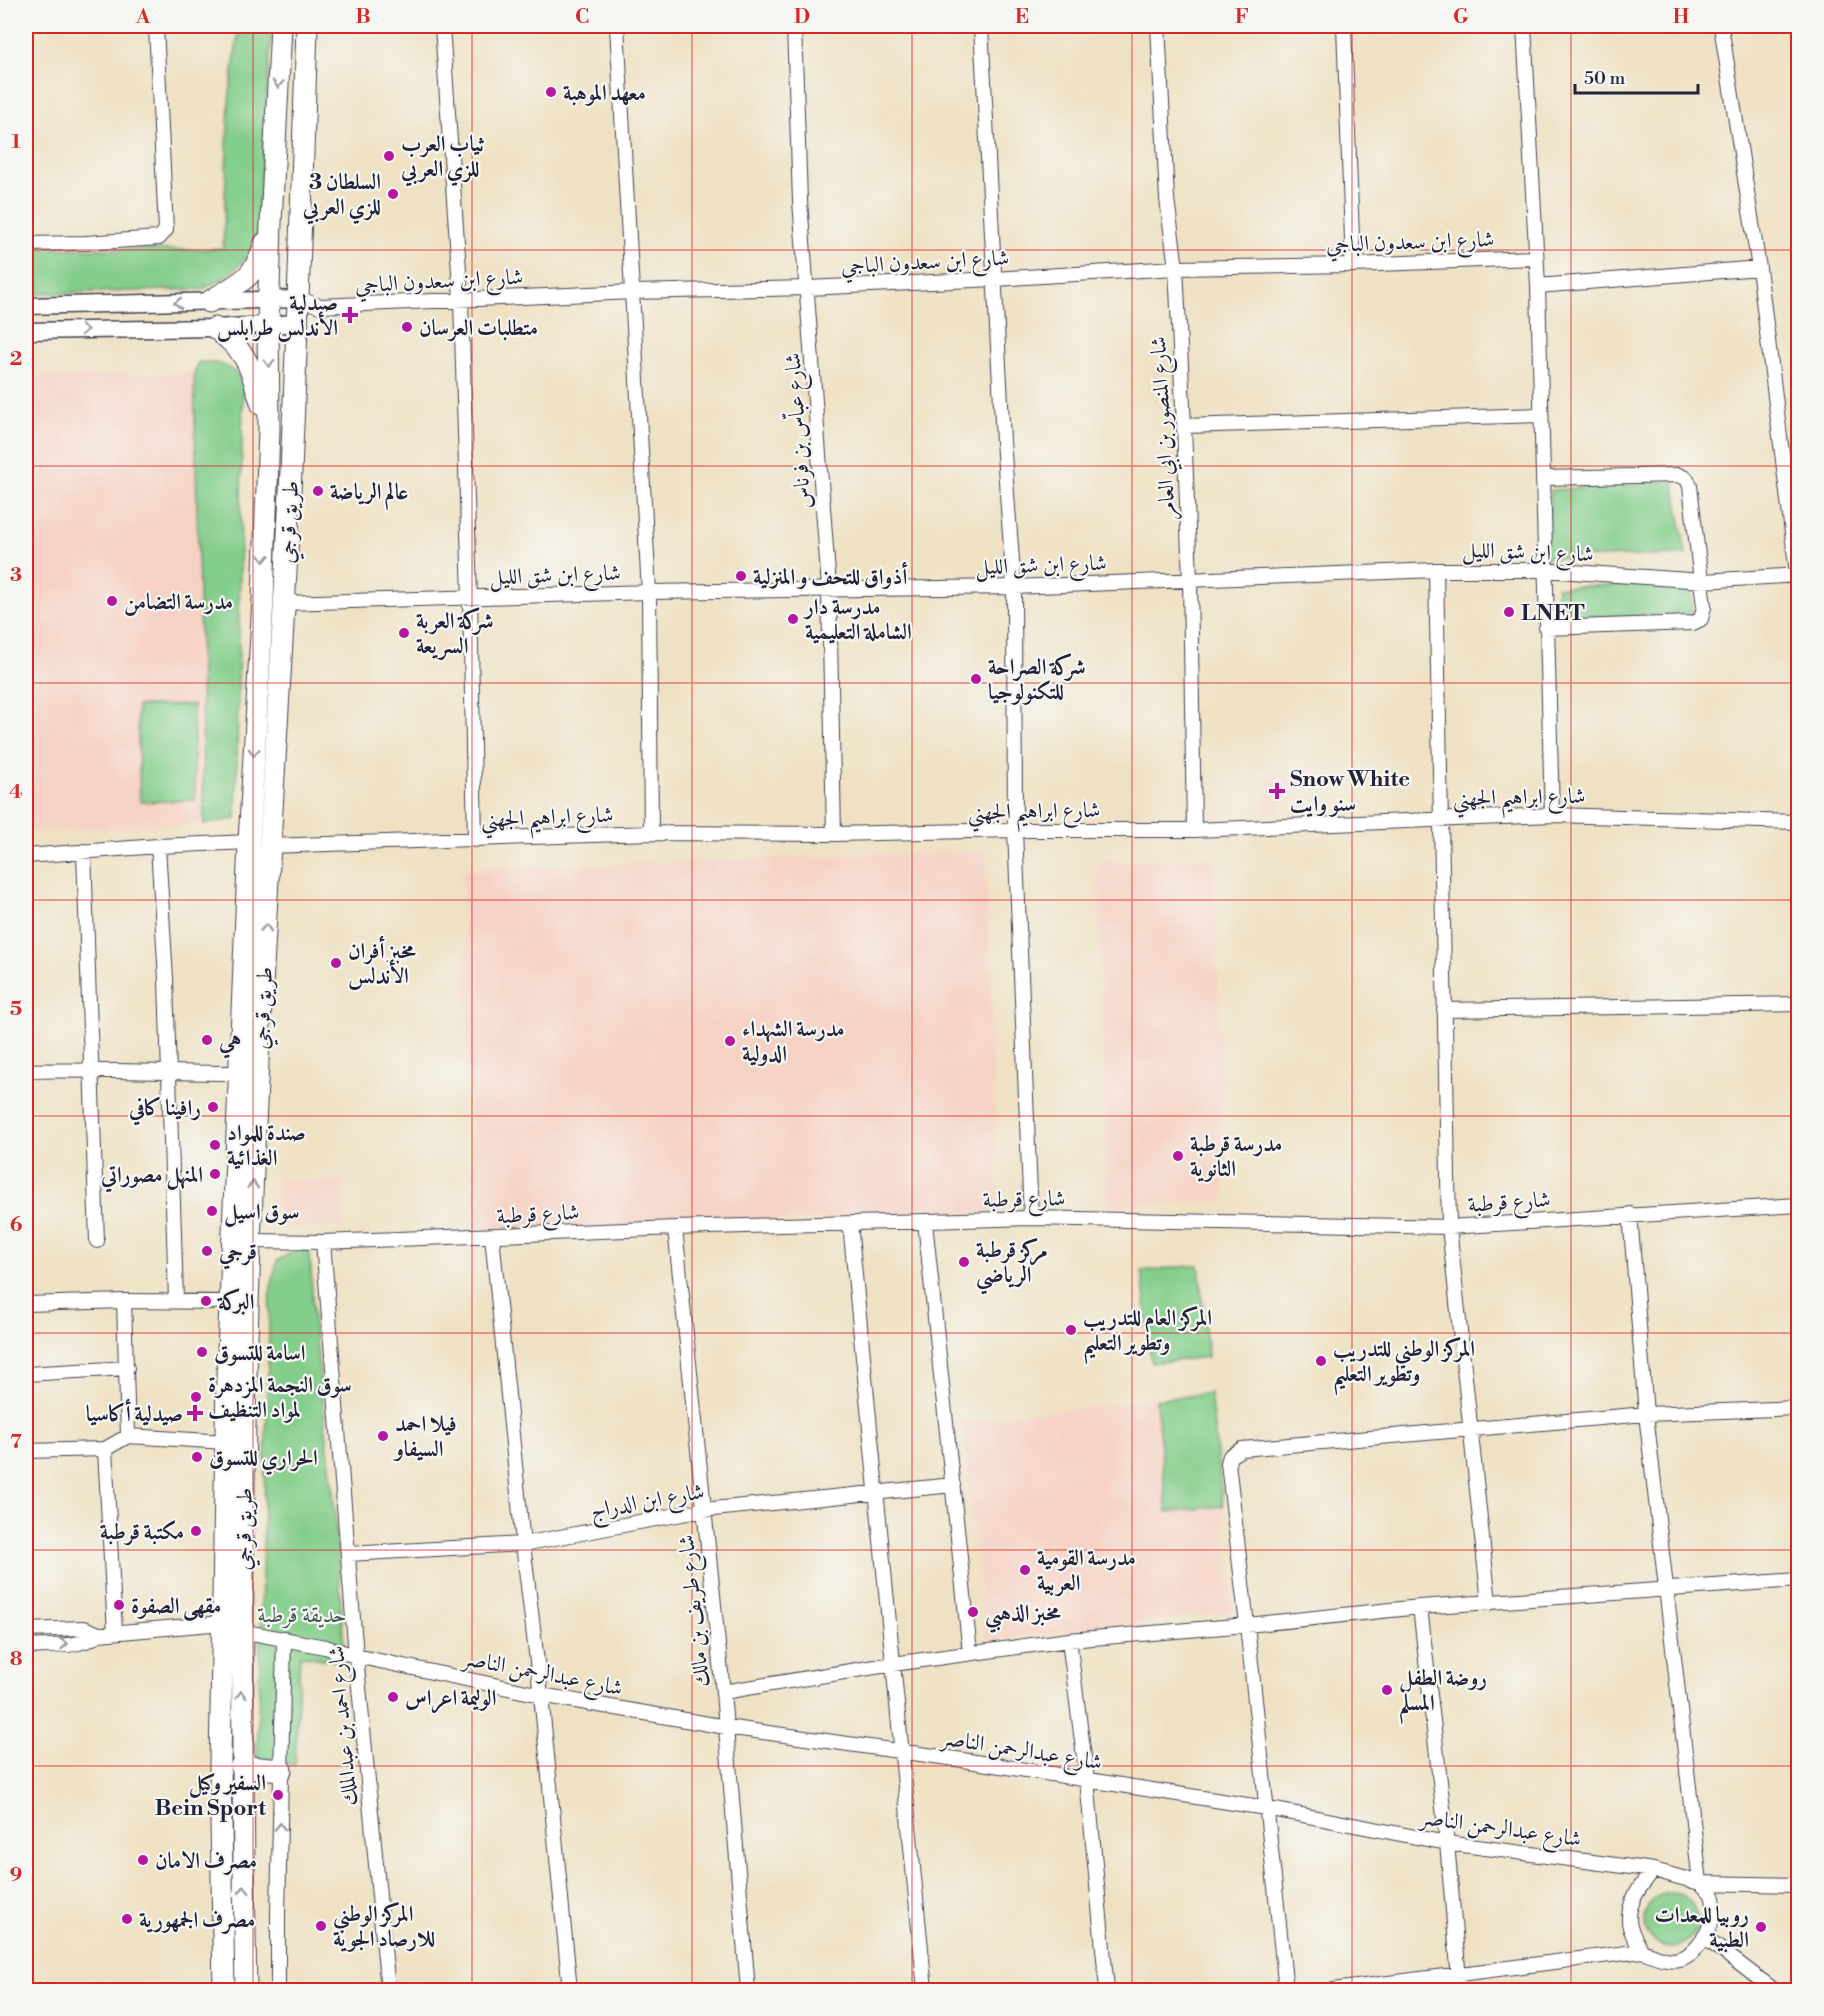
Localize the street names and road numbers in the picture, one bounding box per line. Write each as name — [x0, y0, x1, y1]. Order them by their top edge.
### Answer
street label: شارع ابن سعدون الباجي — [1325, 226, 1495, 263]
street label: شارع ابن سعدون الباجي — [840, 245, 1010, 284]
street label: شارع ابن سعدون الباجي — [354, 264, 524, 303]
street label: شارع المنصور بن ابي العامر — [1145, 335, 1186, 520]
street label: شارع عباّس بن فرناس — [777, 352, 821, 510]
street label: طريق قرجي — [274, 480, 309, 564]
street label: شارع ابن شق الليل — [1462, 537, 1594, 572]
street label: شارع ابن شق الليل — [975, 550, 1107, 585]
street label: شارع ابن شق الليل — [489, 560, 621, 595]
street label: شارع ابراهيم الجهني — [1452, 783, 1586, 819]
street label: شارع ابراهيم الجهني — [967, 797, 1101, 833]
street label: شارع ابراهيم الجهني — [480, 802, 614, 840]
street label: طريق قرجي — [248, 966, 283, 1050]
street label: شارع قرطبة — [982, 1185, 1066, 1218]
street label: شارع قرطبة — [1467, 1186, 1552, 1223]
street label: شارع قرطبة — [496, 1199, 580, 1234]
street label: شارع ابن الدراج — [588, 1478, 707, 1530]
street label: طريق قرجي — [230, 1487, 263, 1571]
street label: شارع طريف بن مالك — [673, 1533, 720, 1688]
street label: شارع احمد بن عبدالملك — [323, 1644, 368, 1807]
street label: شارع عبدالرحمن الناصر — [458, 1644, 625, 1706]
street label: شارع عبدالرحمن الناصر — [937, 1724, 1104, 1780]
street label: شارع عبدالرحمن الناصر — [1416, 1804, 1583, 1857]

